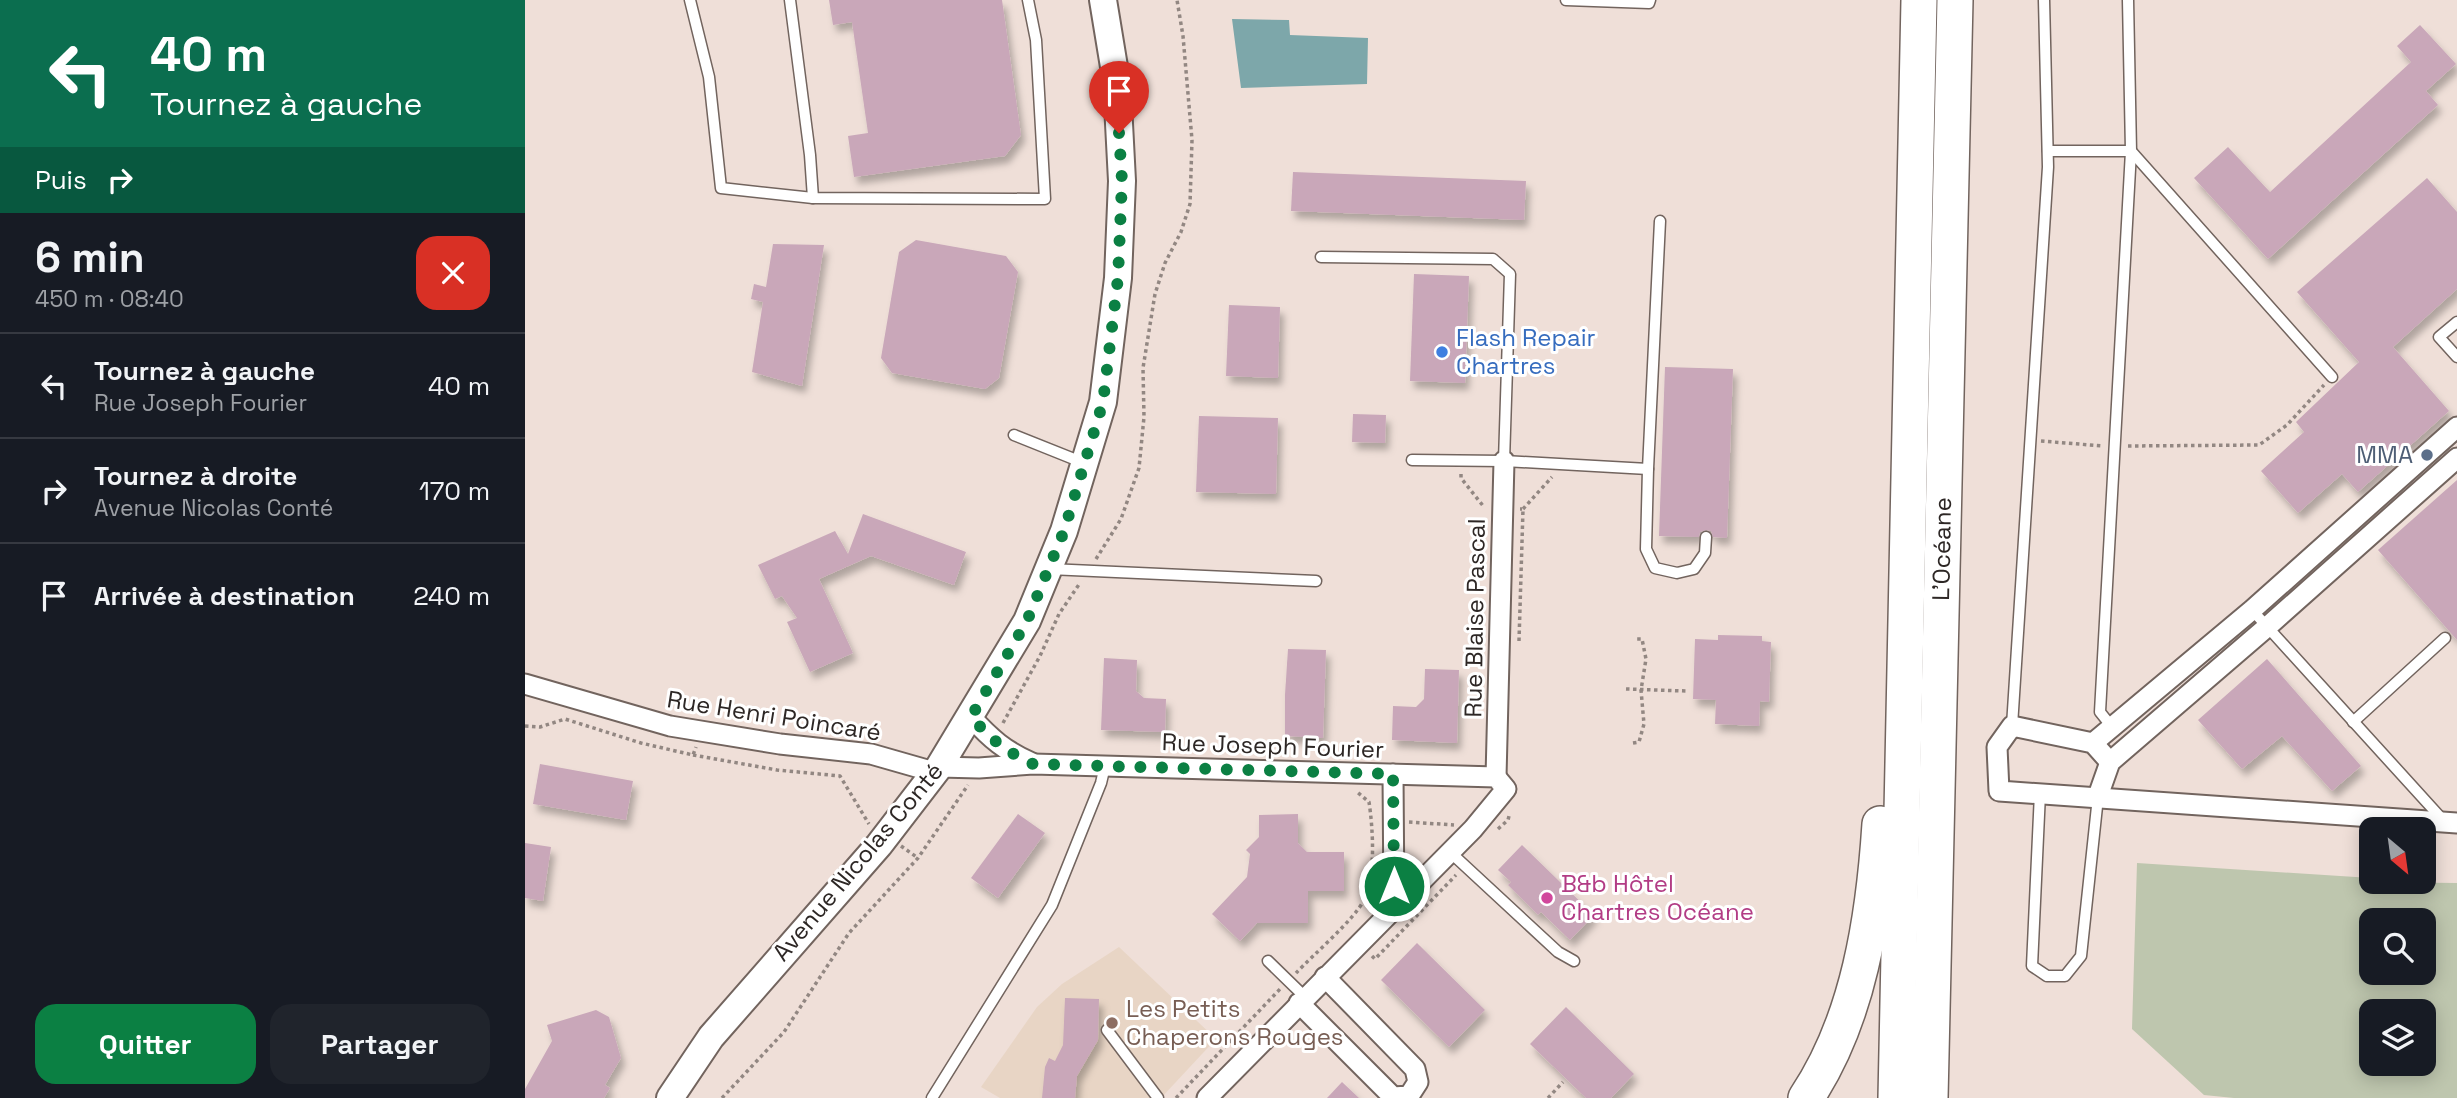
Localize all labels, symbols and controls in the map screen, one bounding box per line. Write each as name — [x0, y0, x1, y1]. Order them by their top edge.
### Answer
text: 40 m — [150, 23, 267, 85]
icon: left — [35, 28, 126, 119]
pin — [1089, 61, 1149, 133]
icon: arrive — [1100, 72, 1138, 110]
text: Tournez à gauche — [150, 84, 422, 124]
icon: right — [101, 161, 139, 199]
text: Puis — [35, 163, 87, 197]
text: 6 min — [35, 231, 145, 284]
button: close — [416, 236, 490, 310]
text: 450 m · 08:40 — [35, 284, 184, 314]
place label: Flash Repair Chartres — [1456, 322, 1596, 381]
marker: Flash Repair Chartres — [1434, 344, 1450, 360]
text: Tournez à gauche — [94, 354, 315, 388]
icon: left — [35, 367, 73, 405]
text: 40 m — [428, 369, 490, 403]
text: Rue Joseph Fourier — [94, 388, 307, 418]
place label: MMA — [2356, 439, 2413, 470]
marker: MMA — [2419, 447, 2435, 463]
text: Tournez à droite — [94, 459, 297, 493]
icon: right — [35, 472, 73, 510]
text: 170 m — [419, 474, 490, 508]
text: Avenue Nicolas Conté — [94, 493, 333, 523]
street label: L’Océane — [1925, 497, 1958, 601]
street label: Rue Blaise Pascal — [1457, 518, 1492, 718]
icon: arrive — [35, 577, 73, 615]
text: Arrivée à destination — [94, 579, 355, 613]
text: 240 m — [413, 579, 490, 613]
street label: Rue Henri Poincaré — [665, 683, 883, 748]
street label: Rue Joseph Fourier — [1161, 726, 1385, 765]
street label: Avenue Nicolas Conté — [765, 756, 950, 967]
north arrow — [2359, 817, 2436, 894]
map controls — [2359, 817, 2436, 1076]
position arrow — [1357, 849, 1431, 923]
place label: B&b Hôtel Chartres Océane — [1561, 868, 1754, 927]
marker: B&b Hôtel Chartres Océane — [1539, 890, 1555, 906]
button: search — [2359, 908, 2436, 985]
place label: Les Petits Chaperons Rouges — [1126, 993, 1344, 1052]
button: layers — [2359, 999, 2436, 1076]
button: Quitter — [35, 1004, 256, 1084]
button: Partager — [270, 1004, 490, 1084]
marker: Les Petits Chaperons Rouges — [1104, 1015, 1120, 1031]

